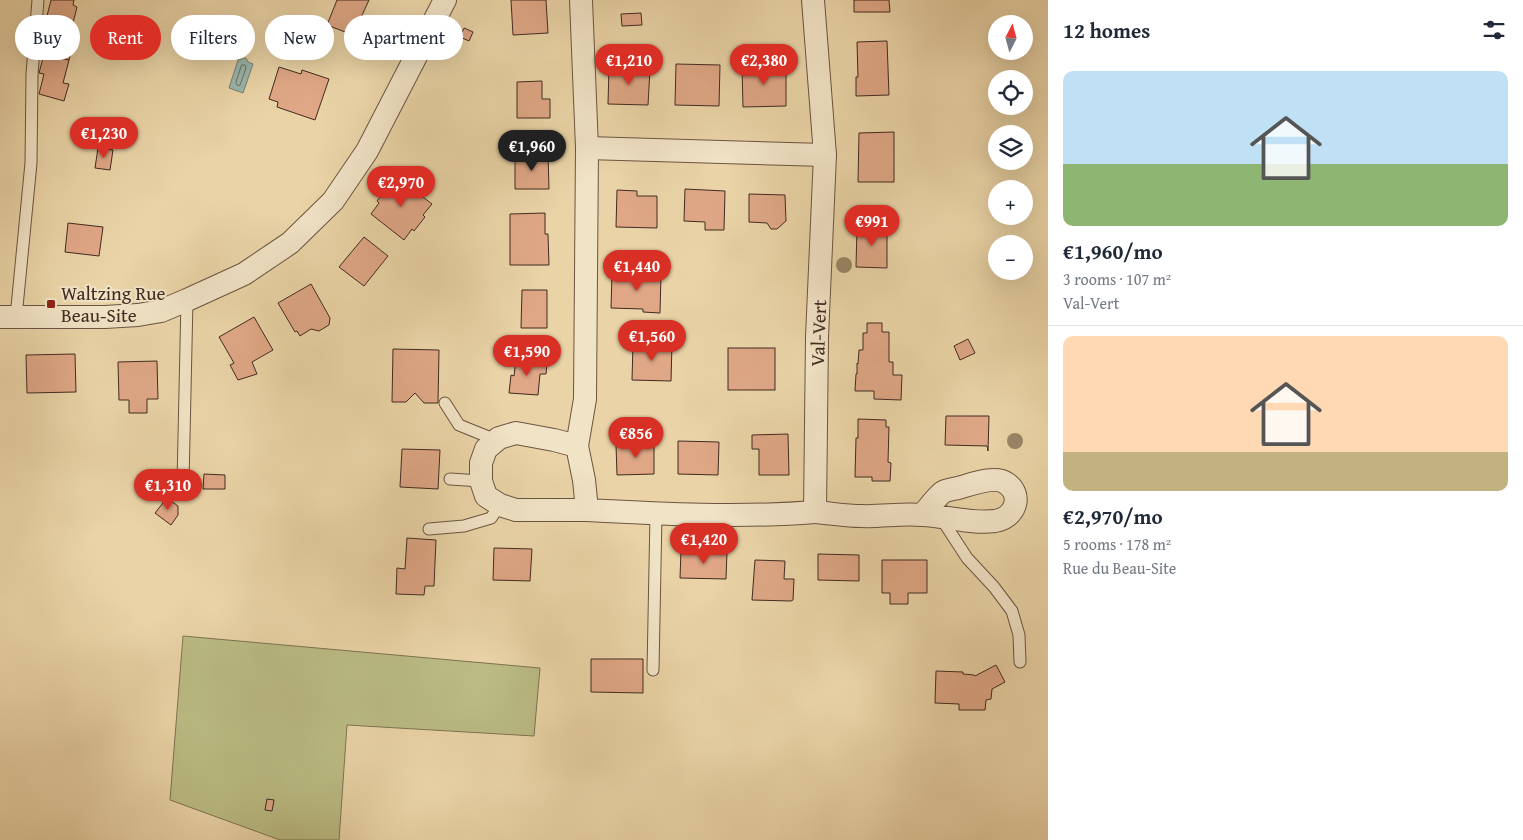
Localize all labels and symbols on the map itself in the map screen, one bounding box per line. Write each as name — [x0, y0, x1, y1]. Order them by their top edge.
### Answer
north arrow — [988, 15, 1032, 60]
pin: €1,210 — [588, 44, 670, 86]
pin: €2,380 — [723, 44, 805, 86]
pin: €1,230 — [63, 116, 145, 159]
pin: €1,960 — [491, 130, 573, 172]
pin: €2,970 — [360, 166, 442, 208]
pin: €991 — [842, 204, 902, 247]
pin: €1,440 — [596, 250, 678, 292]
place label: Waltzing Rue Beau-Site — [61, 279, 166, 329]
marker: Waltzing Rue Beau-Site — [45, 298, 57, 310]
street label: Val-Vert — [803, 299, 833, 367]
pin: €1,560 — [611, 320, 693, 362]
pin: €1,590 — [486, 334, 568, 377]
pin: €856 — [606, 416, 666, 459]
pin: €1,310 — [127, 468, 209, 511]
pin: €1,420 — [663, 522, 745, 565]

